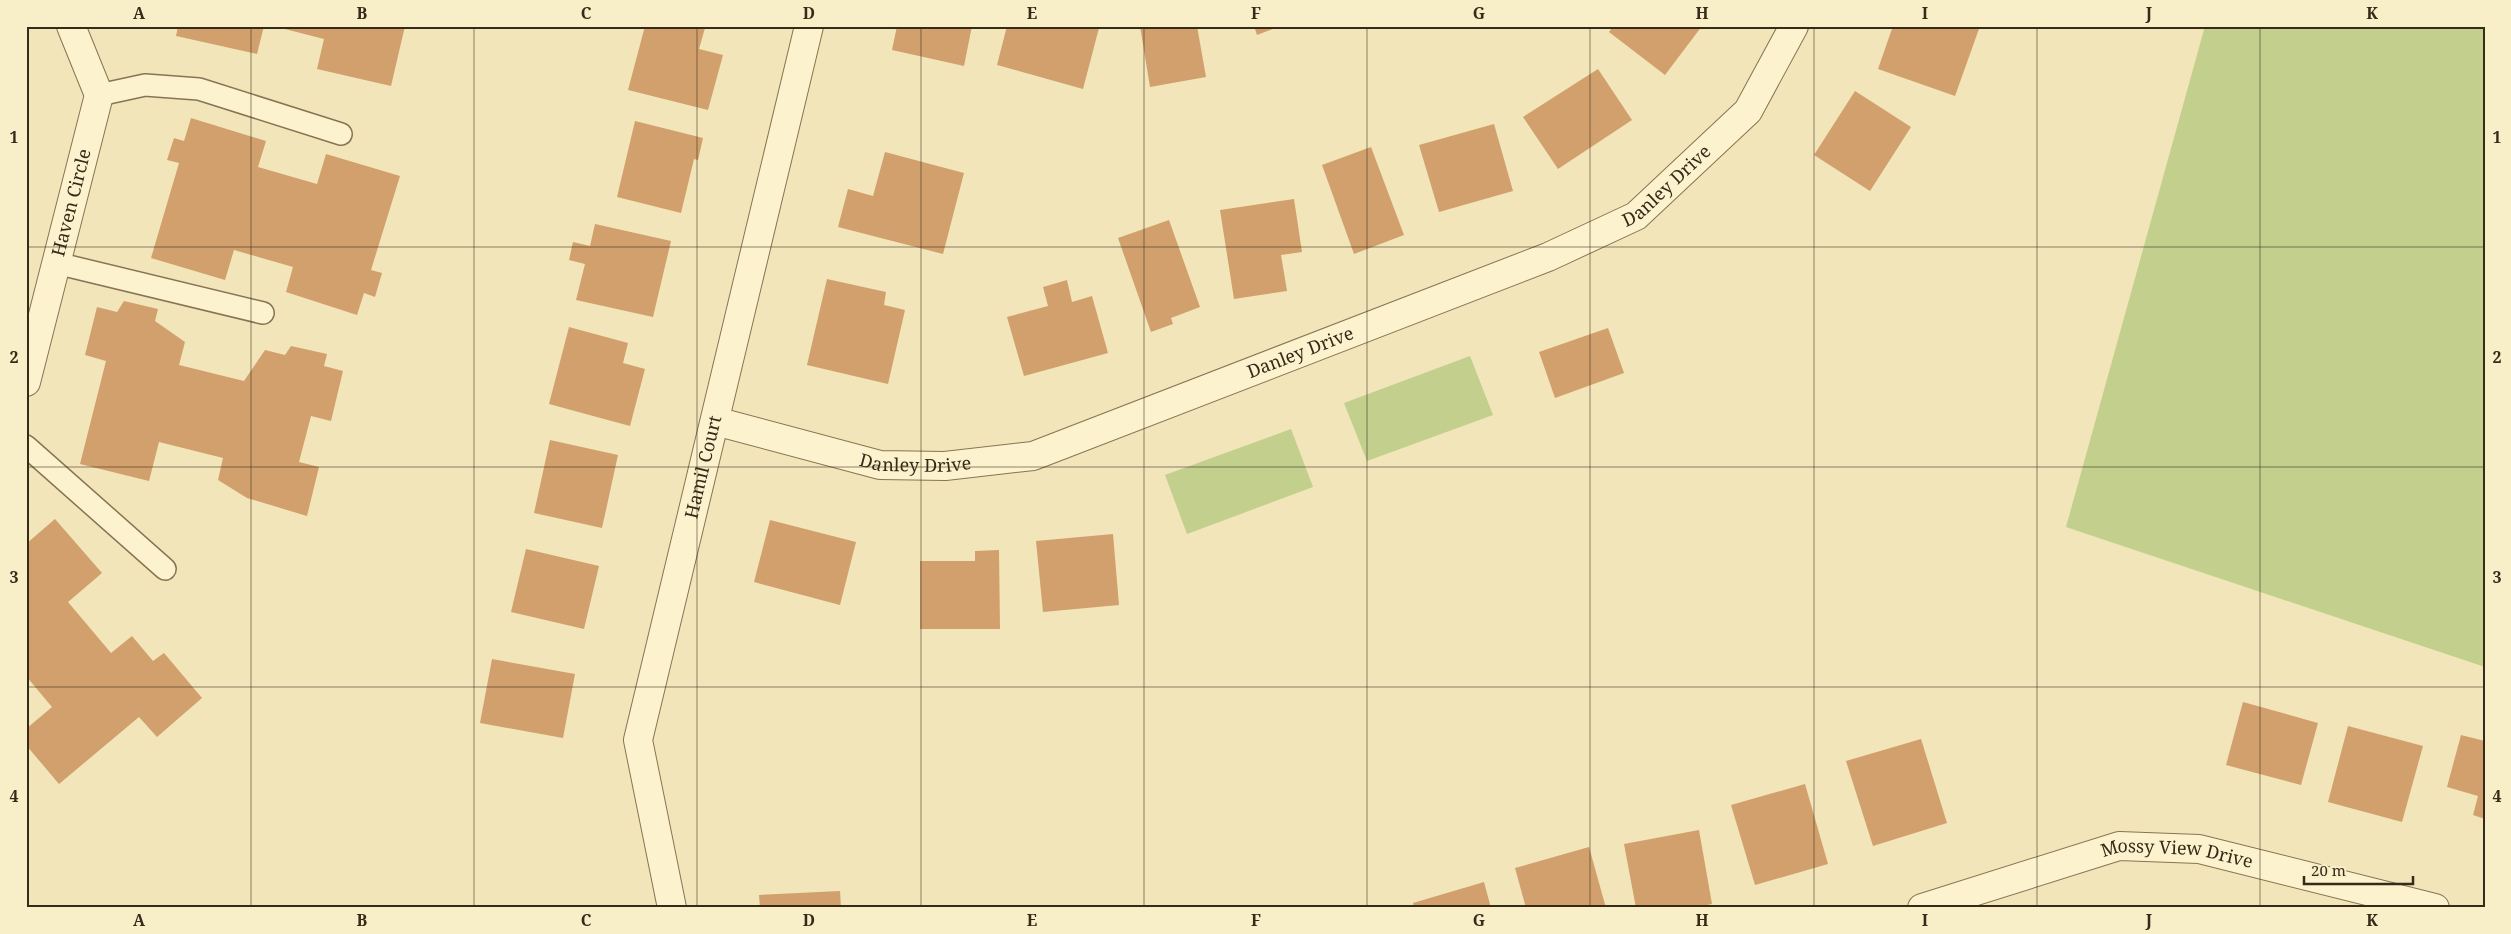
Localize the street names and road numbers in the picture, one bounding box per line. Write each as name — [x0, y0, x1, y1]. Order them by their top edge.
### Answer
street label: Danley Drive — [1618, 139, 1715, 232]
street label: Haven Circle — [45, 146, 96, 259]
street label: Danley Drive — [1243, 320, 1357, 383]
street label: Hamil Court — [678, 413, 726, 521]
street label: Danley Drive — [857, 447, 972, 477]
street label: Mossy View Drive — [2098, 833, 2256, 873]

